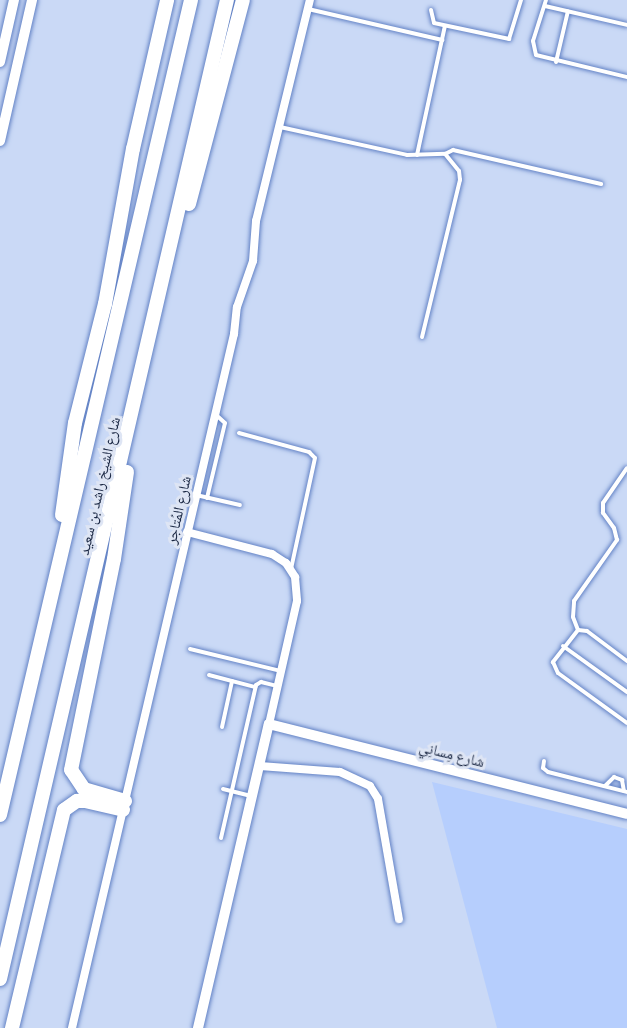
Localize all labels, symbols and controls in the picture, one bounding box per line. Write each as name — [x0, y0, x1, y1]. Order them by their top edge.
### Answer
street label: شارع الشيخ راشد بن سعيد — [74, 415, 124, 557]
street label: شارع المُتاجر — [161, 474, 195, 546]
street label: شارع مِسانِي — [417, 737, 487, 771]

